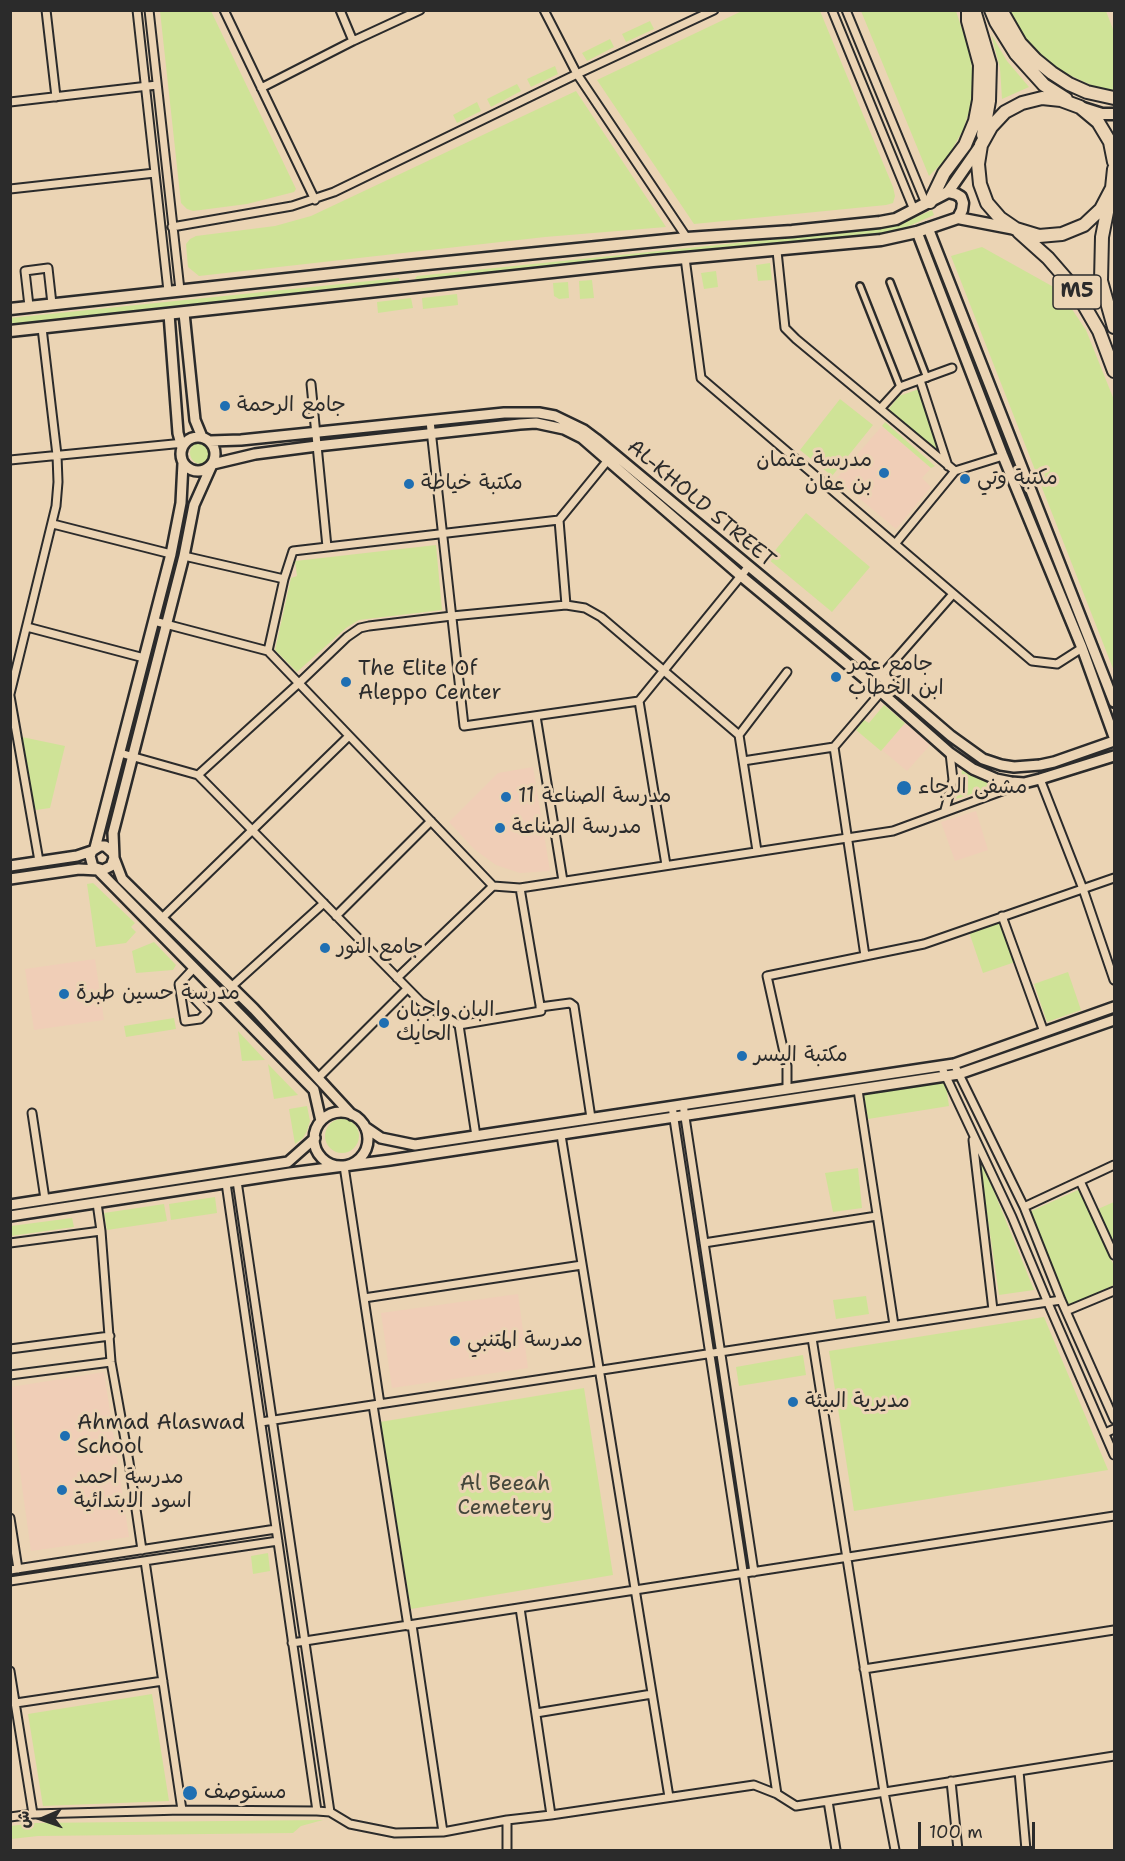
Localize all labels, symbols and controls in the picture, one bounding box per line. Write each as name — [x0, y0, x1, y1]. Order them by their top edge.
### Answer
road number: M5 — [1053, 275, 1101, 309]
place label: جامع الرحمة — [237, 393, 346, 419]
marker: جامع الرحمة — [218, 399, 232, 413]
street label: AL-KHOLD STREET — [622, 435, 780, 573]
place label: مدرسة عثمان بن عفان — [756, 448, 872, 498]
marker: مدرسة عثمان بن عفان — [877, 466, 891, 480]
place label: مكتبة وتي — [977, 466, 1058, 492]
place label: مكتبة خياطة — [421, 471, 523, 497]
marker: مكتبة وتي — [958, 472, 972, 486]
marker: مكتبة خياطة — [402, 477, 416, 491]
place label: جامع عمر ابن الخطاب — [848, 652, 944, 702]
place label: The Elite Of Aleppo Center — [358, 657, 501, 707]
marker: جامع عمر ابن الخطاب — [829, 670, 843, 684]
marker: The Elite Of Aleppo Center — [339, 675, 353, 689]
place label: مشفى الرجاء — [918, 775, 1027, 801]
marker: مشفى الرجاء — [895, 779, 913, 797]
place label: مدرسة الصناعة 11 — [518, 784, 671, 810]
marker: مدرسة الصناعة 11 — [499, 790, 513, 804]
place label: مدرسة الصناعة — [512, 815, 641, 841]
marker: مدرسة الصناعة — [493, 821, 507, 835]
place label: جامع النور — [337, 935, 423, 961]
marker: جامع النور — [318, 941, 332, 955]
place label: مدرسة حسين طبرة — [76, 981, 240, 1007]
marker: مدرسة حسين طبرة — [57, 987, 71, 1001]
place label: البان واجبان الحايك — [396, 998, 494, 1048]
marker: البان واجبان الحايك — [377, 1016, 391, 1030]
place label: مكتبة اليسر — [754, 1043, 848, 1069]
marker: مكتبة اليسر — [735, 1049, 749, 1063]
place label: مدرسة المتنبي — [467, 1328, 583, 1354]
marker: مدرسة المتنبي — [448, 1334, 462, 1348]
place label: مديرية البيئة — [805, 1389, 910, 1415]
marker: مديرية البيئة — [786, 1395, 800, 1409]
place label: Ahmad Alaswad School — [77, 1411, 245, 1461]
marker: Ahmad Alaswad School — [58, 1429, 72, 1443]
place label: مدرسة احمد اسود الابتدائية — [74, 1465, 192, 1515]
park label: Al Beeah Cemetery — [457, 1472, 553, 1522]
marker: مدرسة احمد اسود الابتدائية — [55, 1483, 69, 1497]
place label: مستوصف — [204, 1780, 286, 1806]
marker: مستوصف — [181, 1784, 199, 1802]
north arrow — [12, 1789, 72, 1849]
text: ش — [13, 1810, 34, 1829]
scale bar — [921, 1810, 1038, 1848]
text: 100 m — [929, 1820, 983, 1844]

